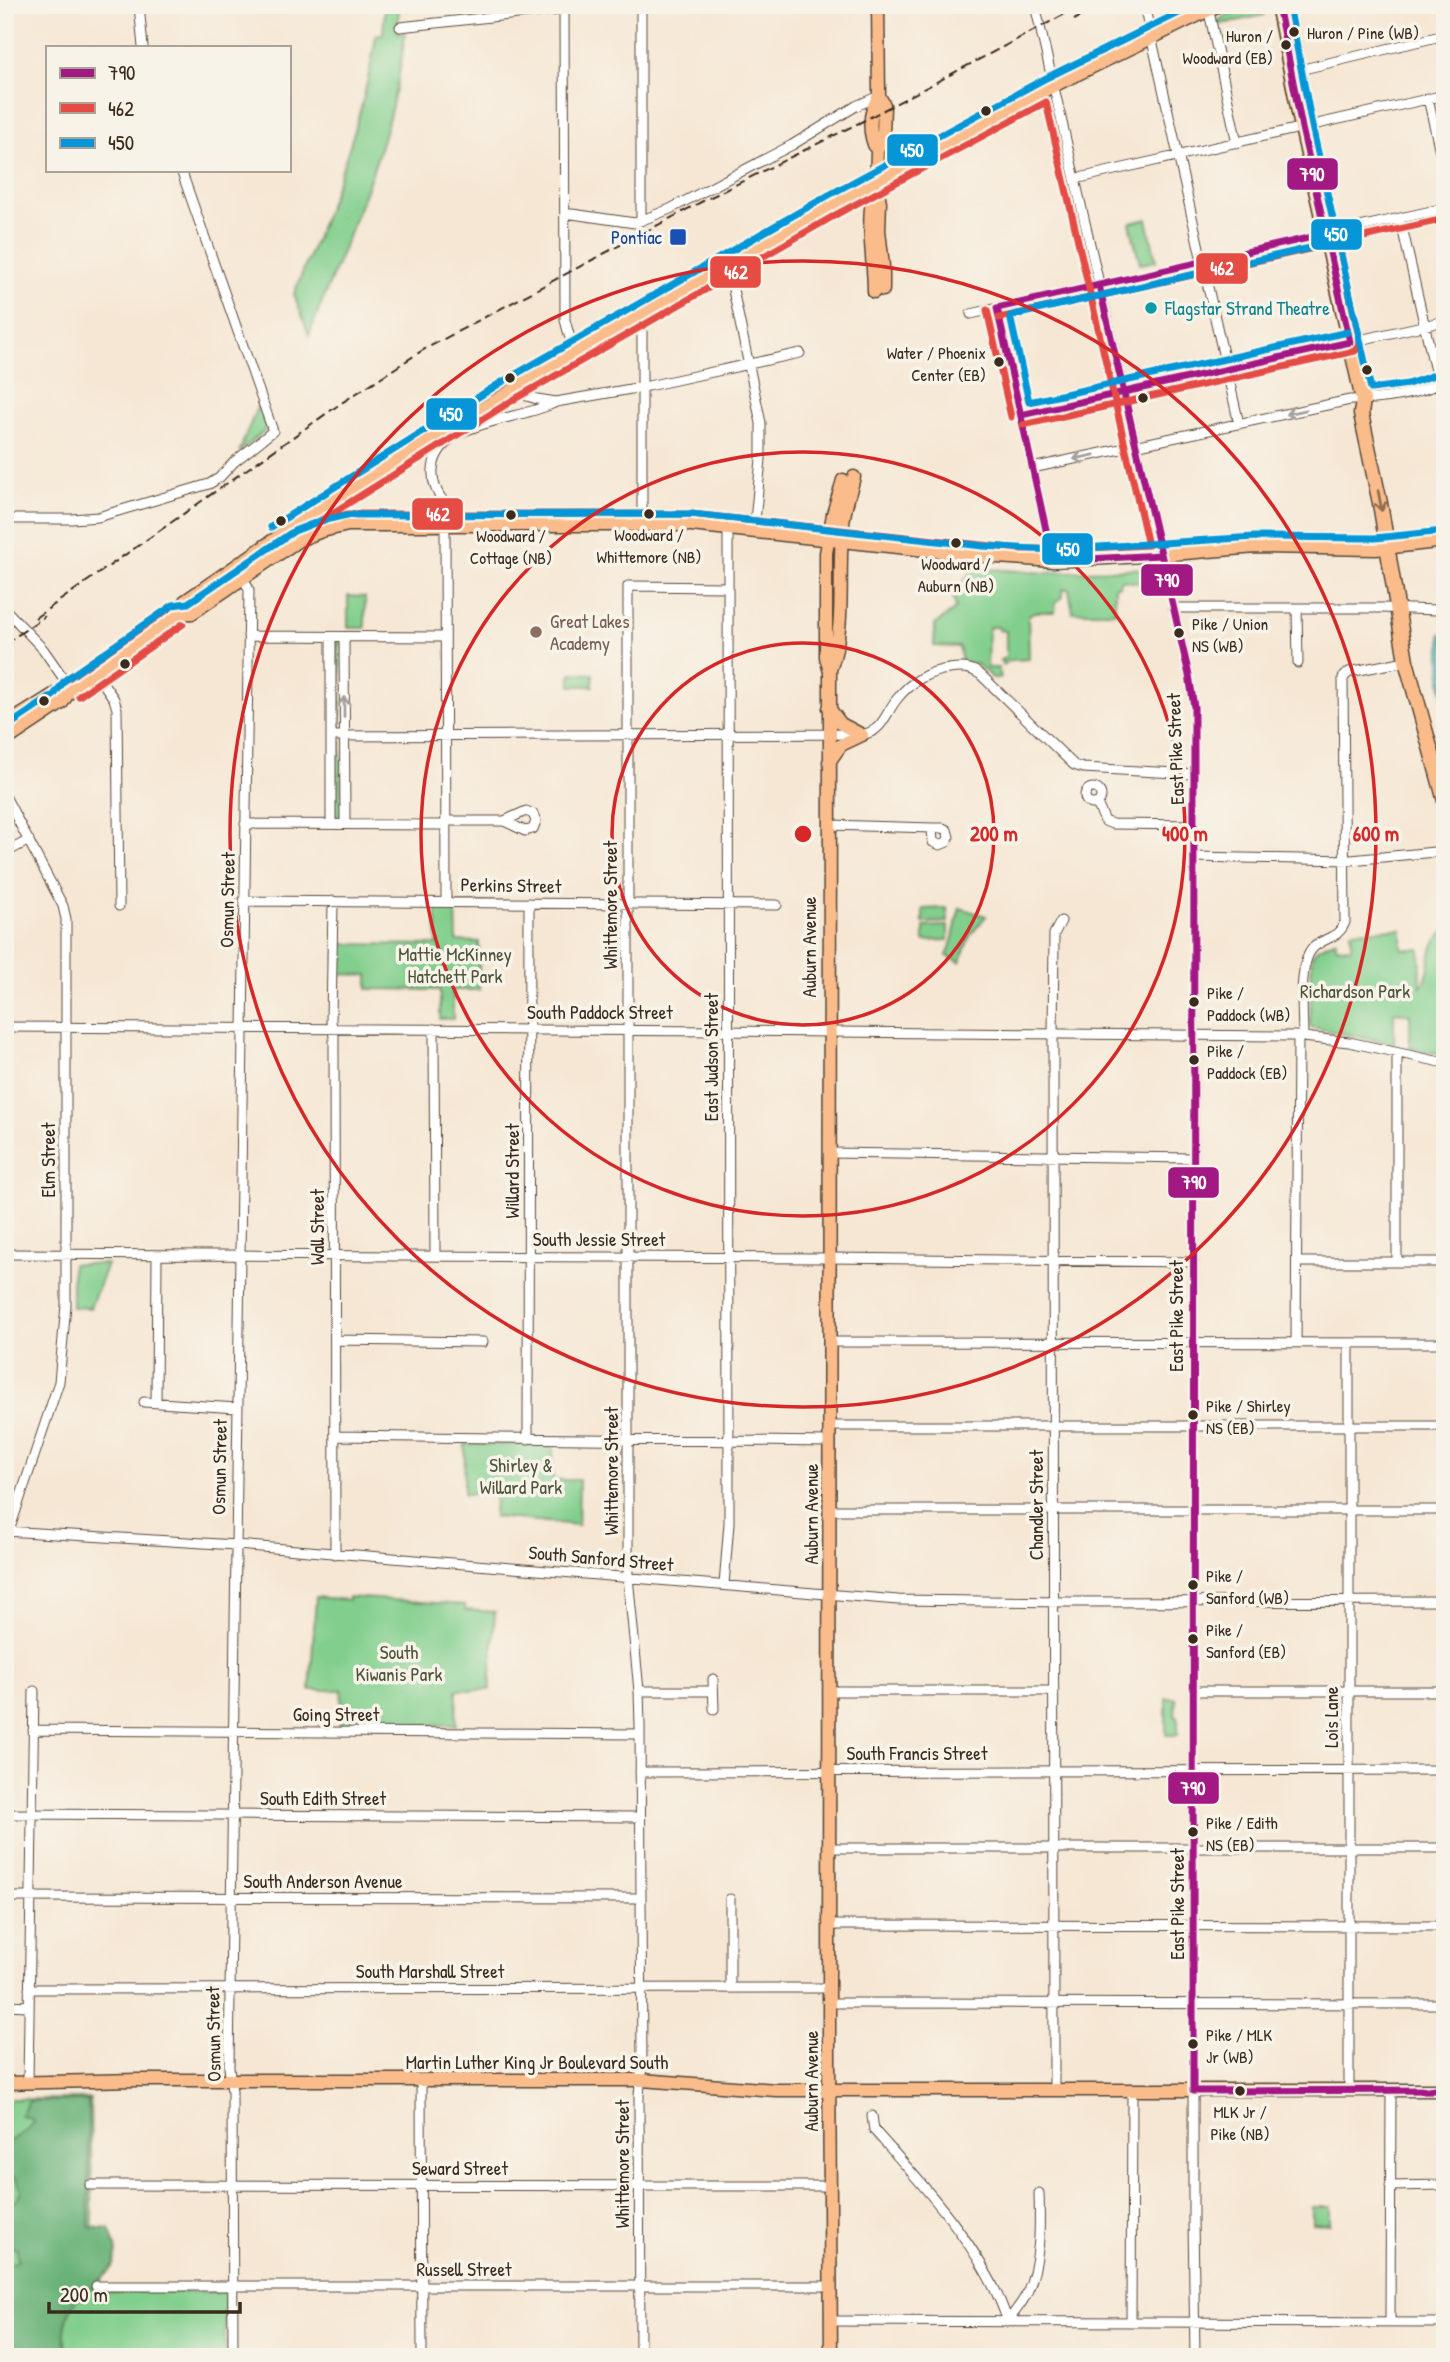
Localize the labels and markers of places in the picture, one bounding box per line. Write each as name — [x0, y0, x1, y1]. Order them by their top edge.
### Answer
place label: Huron / Pine (WB) — [1307, 21, 1419, 44]
place label: Huron / Woodward (EB) — [1183, 24, 1273, 69]
marker: Huron / Pine (WB) — [1287, 25, 1301, 39]
marker: Huron / Woodward (EB) — [1279, 38, 1293, 52]
unlabelled marker — [979, 104, 993, 118]
place label: Pontiac — [611, 224, 663, 250]
marker: Pontiac — [668, 227, 688, 247]
place label: Flagstar Strand Theatre — [1164, 295, 1330, 321]
marker: Flagstar Strand Theatre — [1143, 300, 1159, 316]
place label: Water / Phoenix Center (EB) — [887, 341, 986, 386]
marker: Water / Phoenix Center (EB) — [992, 355, 1006, 369]
unlabelled marker — [1360, 363, 1374, 377]
unlabelled marker — [503, 371, 517, 385]
unlabelled marker — [1136, 391, 1150, 405]
marker: Woodward / Whittemore (NB) — [642, 507, 656, 521]
marker: Woodward / Cottage (NB) — [504, 508, 518, 522]
unlabelled marker — [274, 514, 288, 528]
place label: Woodward / Whittemore (NB) — [596, 523, 702, 568]
place label: Woodward / Cottage (NB) — [470, 524, 552, 569]
marker: Woodward / Auburn (NB) — [949, 536, 963, 550]
place label: Woodward / Auburn (NB) — [918, 552, 994, 597]
place label: Great Lakes Academy — [550, 608, 630, 656]
place label: Pike / Union NS (WB) — [1192, 612, 1268, 657]
marker: Great Lakes Academy — [528, 624, 544, 640]
marker: Pike / Union NS (WB) — [1172, 626, 1186, 640]
unlabelled marker — [118, 657, 132, 671]
unlabelled marker — [37, 694, 51, 708]
centre of rings — [791, 822, 815, 846]
place label: Pike / Paddock (WB) — [1207, 981, 1290, 1026]
marker: Pike / Paddock (WB) — [1187, 995, 1201, 1009]
place label: Pike / Paddock (EB) — [1207, 1039, 1288, 1084]
marker: Pike / Paddock (EB) — [1187, 1053, 1201, 1067]
place label: Pike / Shirley NS (EB) — [1206, 1394, 1291, 1439]
marker: Pike / Shirley NS (EB) — [1186, 1408, 1200, 1422]
place label: Pike / Sanford (WB) — [1206, 1564, 1289, 1609]
marker: Pike / Sanford (WB) — [1186, 1578, 1200, 1592]
place label: Pike / Sanford (EB) — [1206, 1618, 1286, 1663]
marker: Pike / Sanford (EB) — [1186, 1632, 1200, 1646]
place label: Pike / Edith NS (EB) — [1206, 1811, 1278, 1856]
marker: Pike / Edith NS (EB) — [1186, 1825, 1200, 1839]
place label: Pike / MLK Jr (WB) — [1206, 2023, 1272, 2068]
marker: Pike / MLK Jr (WB) — [1186, 2037, 1200, 2051]
marker: MLK Jr / Pike (NB) — [1233, 2084, 1247, 2098]
place label: MLK Jr / Pike (NB) — [1210, 2100, 1270, 2145]

